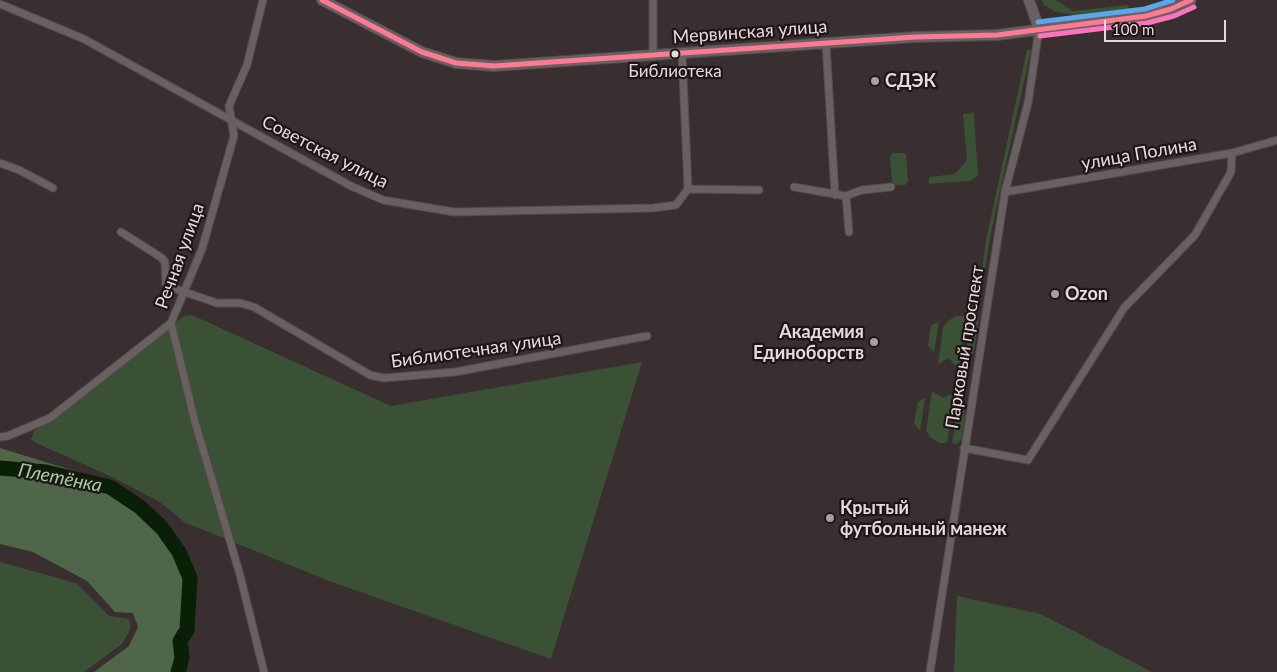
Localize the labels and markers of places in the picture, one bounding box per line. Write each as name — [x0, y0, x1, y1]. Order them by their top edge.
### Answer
marker: Библиотека — [670, 49, 680, 59]
place label: Библиотека — [628, 62, 722, 82]
place label: СДЭК — [885, 70, 936, 92]
marker: СДЭК — [869, 75, 881, 87]
place label: Ozon — [1065, 283, 1108, 305]
marker: Ozon — [1049, 288, 1061, 300]
place label: Академия Единоборств — [753, 321, 864, 364]
marker: Академия Единоборств — [868, 336, 880, 348]
place label: Крытый футбольный манеж — [840, 497, 1007, 540]
marker: Крытый футбольный манеж — [824, 512, 836, 524]

